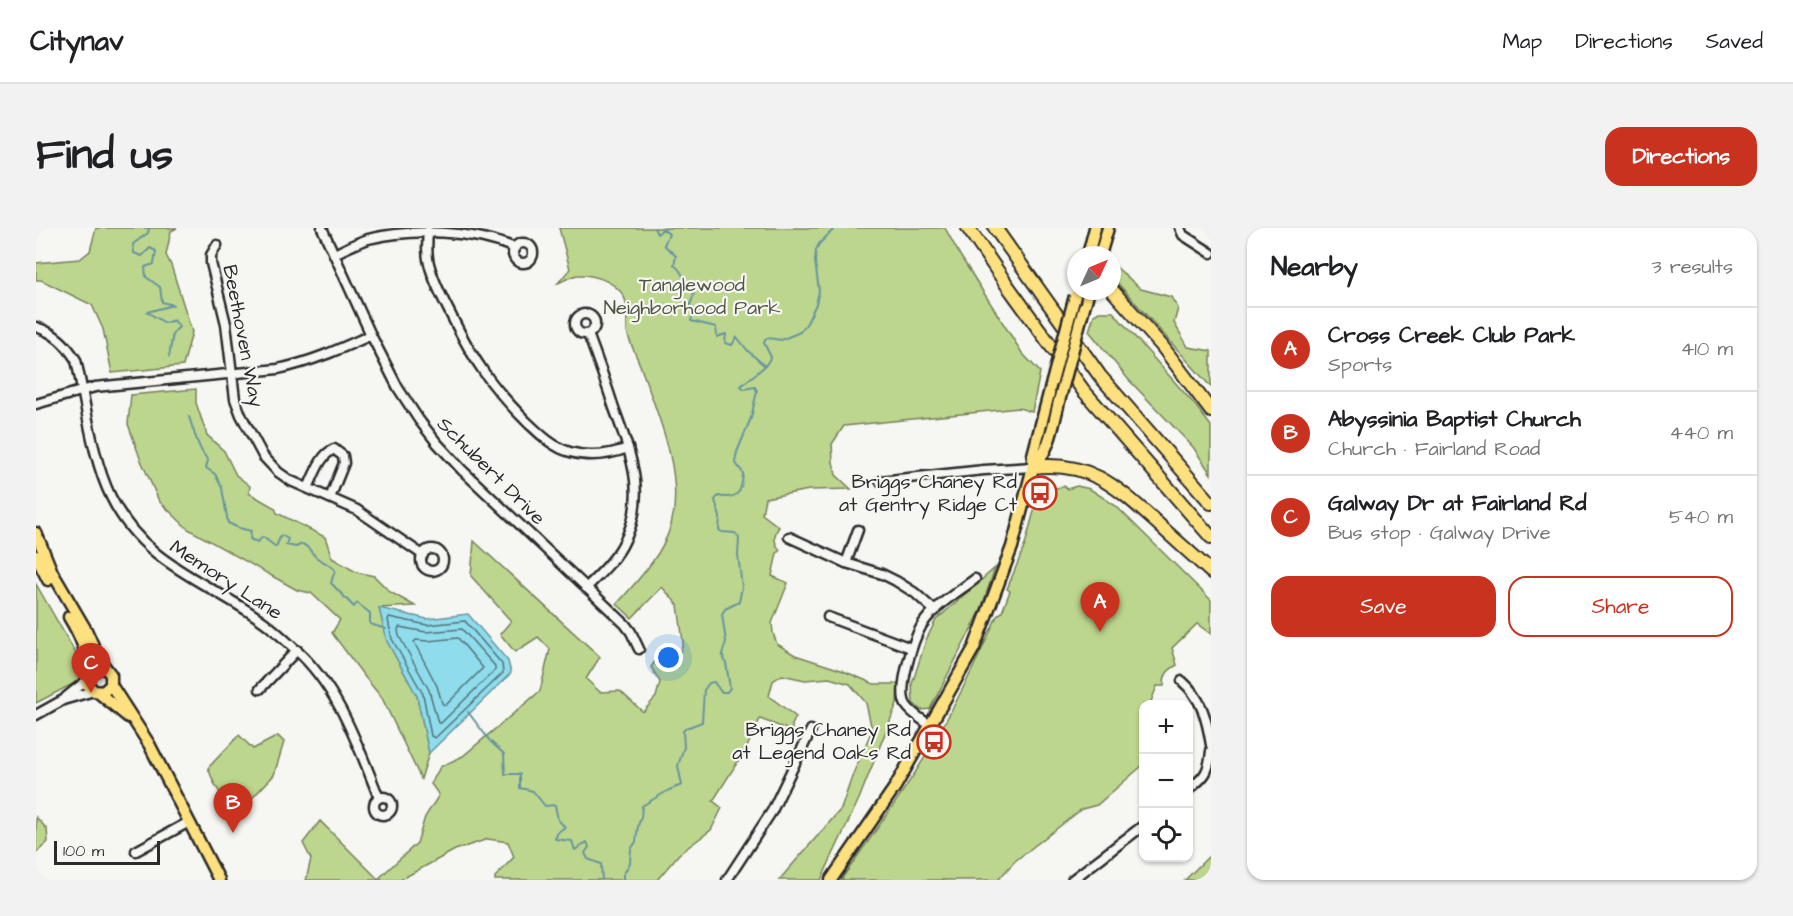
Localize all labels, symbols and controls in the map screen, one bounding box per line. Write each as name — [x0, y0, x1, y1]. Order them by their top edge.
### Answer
text: Citynav — [30, 22, 124, 61]
text: Map — [1502, 27, 1542, 56]
text: Directions — [1575, 27, 1673, 56]
text: Saved — [1706, 27, 1763, 56]
text: Find us — [36, 127, 173, 185]
button: Directions — [1605, 127, 1757, 186]
north arrow — [1067, 246, 1121, 300]
text: Nearby — [1271, 249, 1358, 285]
text: 3 results — [1651, 253, 1733, 281]
street label: Beethoven Way — [215, 263, 271, 410]
park label: Tanglewood Neighborhood Park — [603, 271, 781, 323]
text: Cross Creek Club Park — [1328, 320, 1575, 351]
text: A — [1284, 335, 1297, 363]
text: 410 m — [1681, 335, 1733, 363]
text: Sports — [1328, 351, 1392, 379]
text: Abyssinia Baptist Church — [1328, 404, 1581, 435]
street label: Schubert Drive — [431, 411, 552, 532]
text: B — [1283, 419, 1298, 447]
text: 440 m — [1670, 419, 1733, 447]
text: Church · Fairland Road — [1328, 435, 1540, 463]
place label: Briggs Chaney Rd at Gentry Ridge Ct — [839, 468, 1017, 520]
bus stop icon: Briggs Chaney Rd at Gentry Ridge Ct — [1022, 475, 1058, 511]
text: Galway Dr at Fairland Rd — [1328, 488, 1586, 519]
text: C — [1283, 503, 1298, 531]
text: 540 m — [1669, 503, 1733, 531]
text: Bus stop · Galway Drive — [1328, 519, 1550, 547]
street label: Memory Lane — [164, 533, 288, 628]
button: Save — [1271, 576, 1496, 637]
button: Share — [1508, 576, 1733, 637]
pin: A — [1080, 582, 1120, 632]
your location — [654, 643, 683, 672]
pin: C — [72, 644, 110, 693]
map controls — [1139, 700, 1193, 862]
button: + — [1139, 700, 1193, 754]
place label: Briggs Chaney Rd at Legend Oaks Rd — [732, 716, 911, 768]
bus stop icon: Briggs Chaney Rd at Legend Oaks Rd — [916, 724, 952, 760]
button: − — [1139, 754, 1193, 808]
pin: B — [214, 784, 252, 833]
button: locate — [1139, 808, 1193, 862]
scale bar — [54, 838, 160, 866]
text: 100 m — [63, 840, 104, 862]

